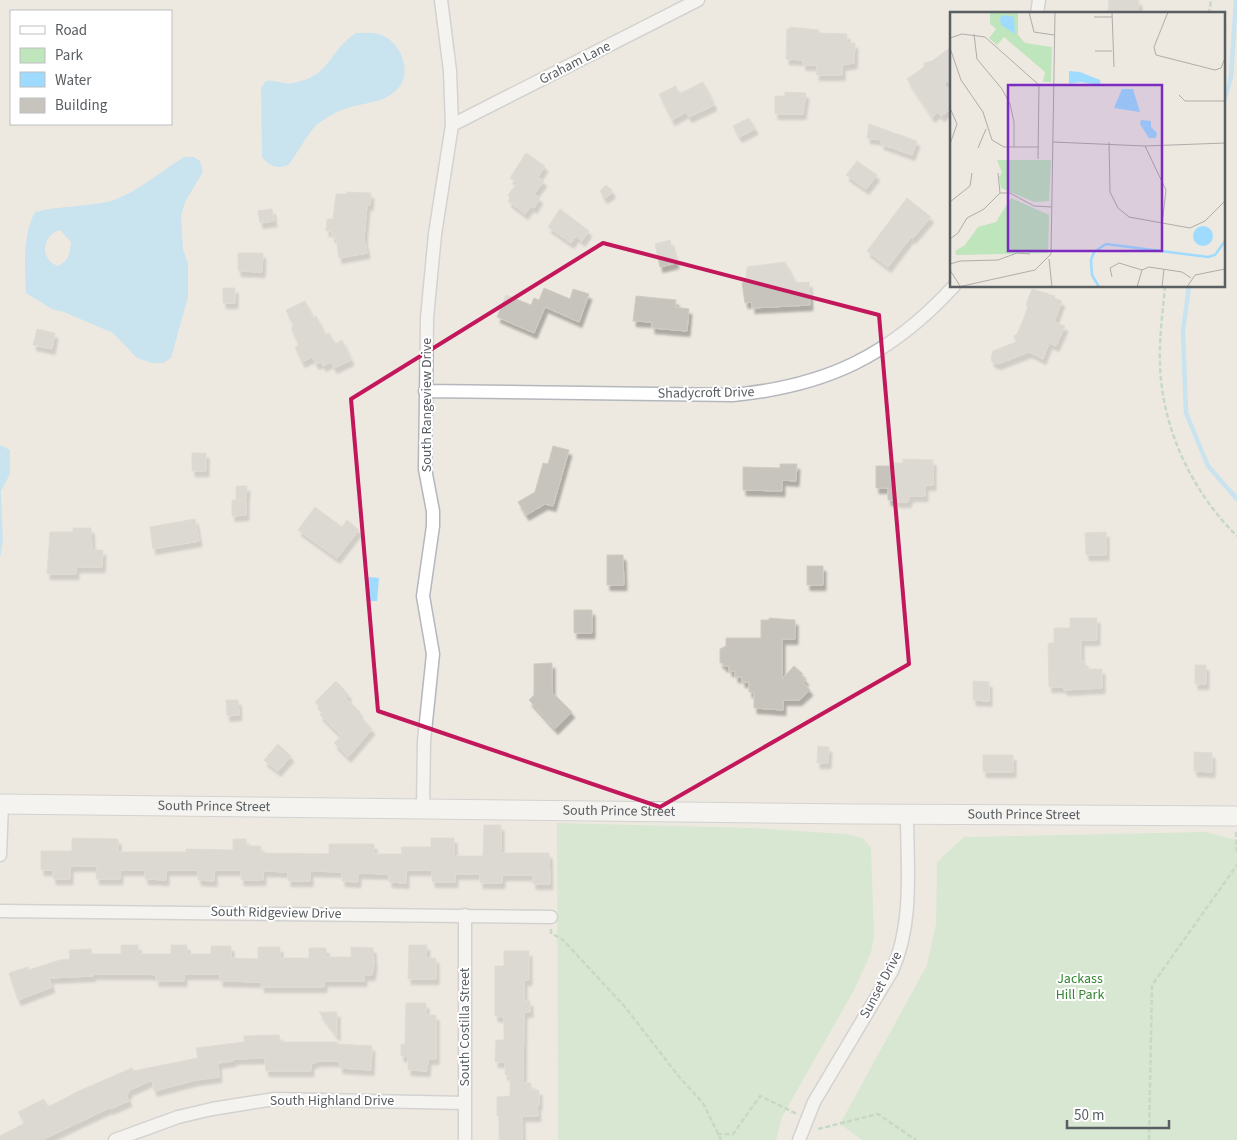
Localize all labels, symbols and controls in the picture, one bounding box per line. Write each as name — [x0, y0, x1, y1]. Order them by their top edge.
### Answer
legend — [10, 10, 172, 125]
inset map — [950, 12, 1224, 288]
text: Road — [55, 20, 87, 41]
street label: Graham Lane — [536, 36, 614, 90]
text: Park — [55, 45, 84, 66]
text: Water — [55, 70, 92, 91]
text: Building — [55, 95, 108, 116]
street label: South Rangeview Drive — [417, 338, 437, 472]
street label: Shadycroft Drive — [658, 382, 754, 404]
street label: South Prince Street — [157, 796, 271, 817]
street label: South Prince Street — [562, 801, 676, 822]
street label: South Prince Street — [968, 805, 1081, 825]
street label: South Ridgeview Drive — [210, 902, 342, 924]
street label: Sunset Drive — [855, 948, 907, 1022]
street label: South Costilla Street — [455, 967, 475, 1087]
park label: Jackass Hill Park — [1056, 969, 1104, 1005]
street label: South Highland Drive — [270, 1091, 394, 1111]
scale bar — [1067, 1098, 1170, 1130]
text: 50 m — [1074, 1105, 1104, 1126]

